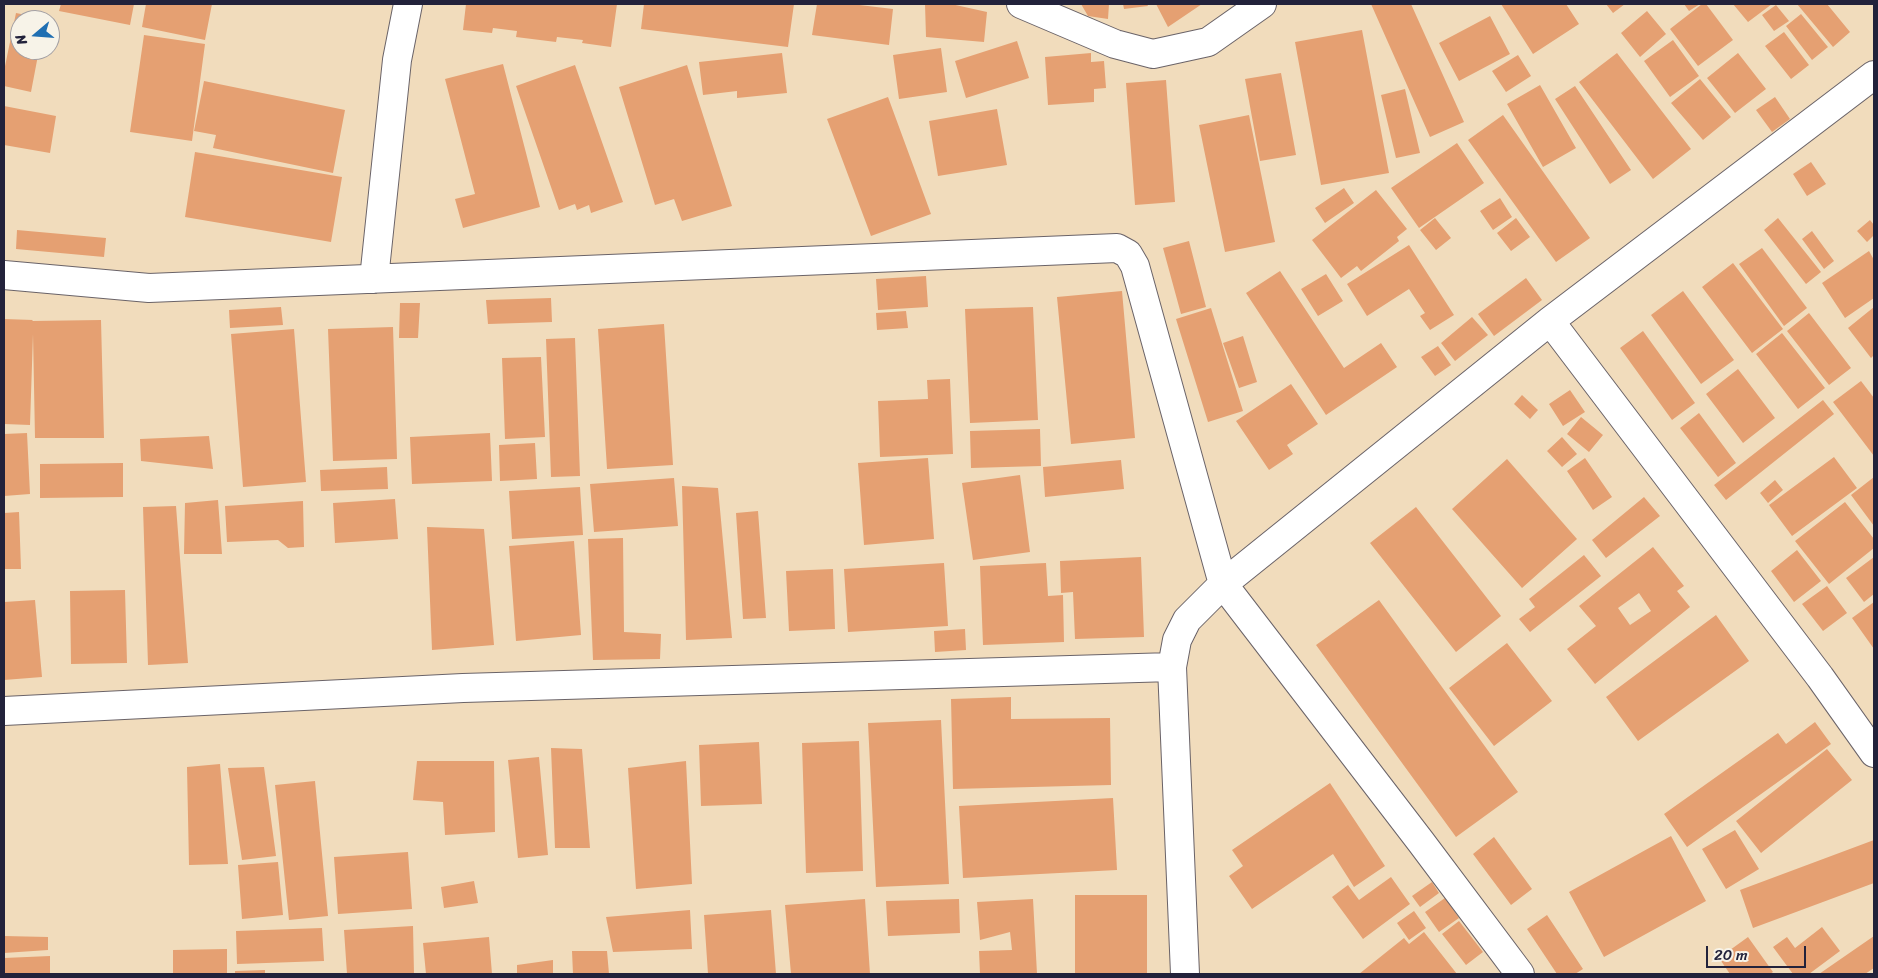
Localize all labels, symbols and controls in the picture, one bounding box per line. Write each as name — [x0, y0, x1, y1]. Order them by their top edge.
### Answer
north arrow — [10, 10, 60, 60]
text: N — [8, 31, 35, 48]
scale bar — [1708, 936, 1808, 968]
text: 20 m — [1714, 942, 1748, 968]

